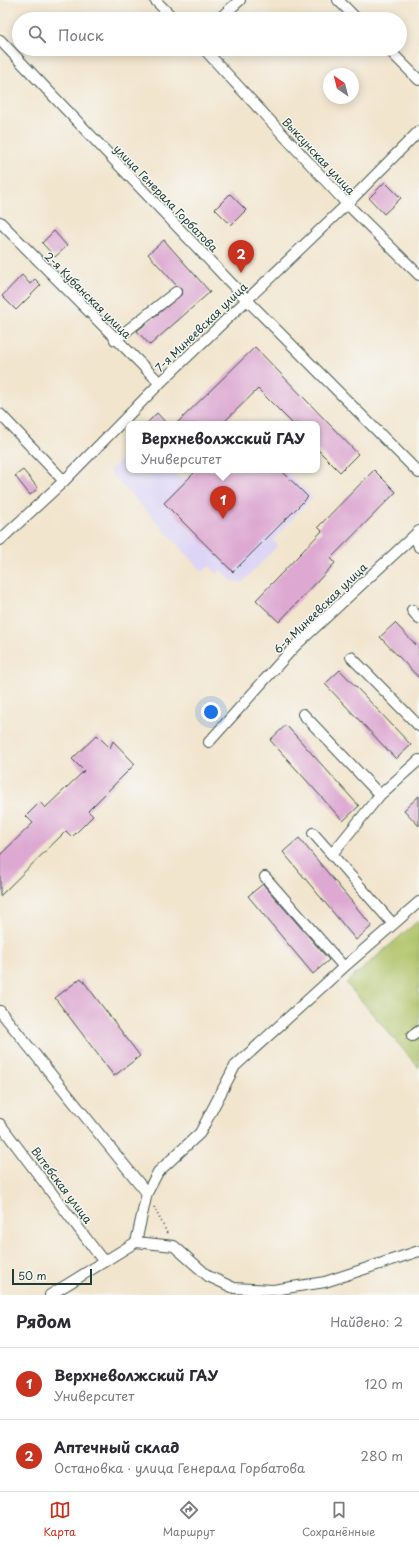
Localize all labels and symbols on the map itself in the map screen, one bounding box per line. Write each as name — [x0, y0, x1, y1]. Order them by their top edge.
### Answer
north arrow — [323, 68, 359, 104]
street label: Выксунская улица — [279, 114, 359, 198]
street label: улица Генерала Горбатова — [110, 140, 222, 256]
pin: 2 — [228, 240, 254, 273]
street label: 2-я Кубанская улица — [41, 248, 135, 342]
street label: 7-я Минеевская улица — [151, 278, 251, 376]
pin: 1 — [210, 486, 236, 519]
street label: 6-я Минеевская улица — [269, 559, 371, 657]
your location — [201, 702, 221, 722]
street label: Витебская улица — [27, 1143, 97, 1227]
scale bar — [12, 1267, 92, 1286]

